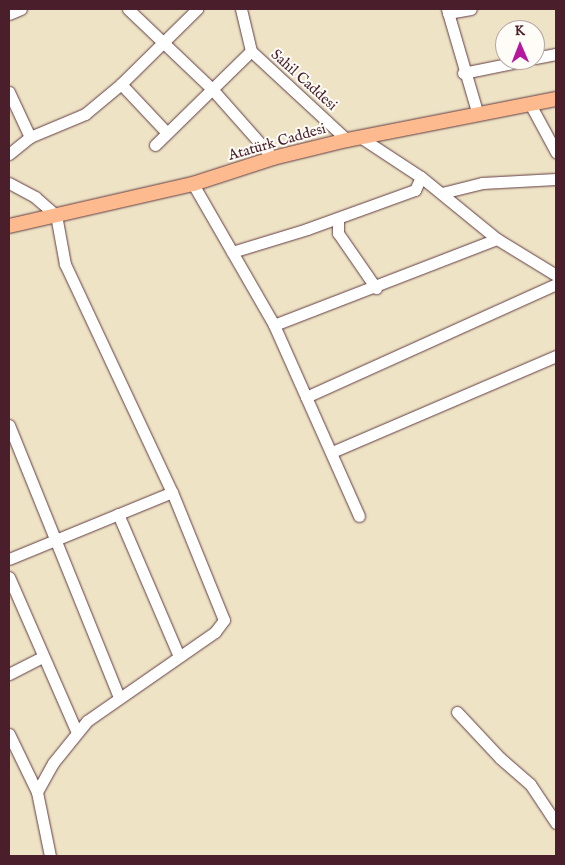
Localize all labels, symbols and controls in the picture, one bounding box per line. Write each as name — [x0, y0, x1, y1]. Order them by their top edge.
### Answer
north arrow — [495, 20, 545, 70]
text: K — [515, 22, 525, 40]
street label: Sahil Caddesi — [267, 46, 341, 114]
street label: Atatürk Caddesi — [226, 119, 328, 165]

